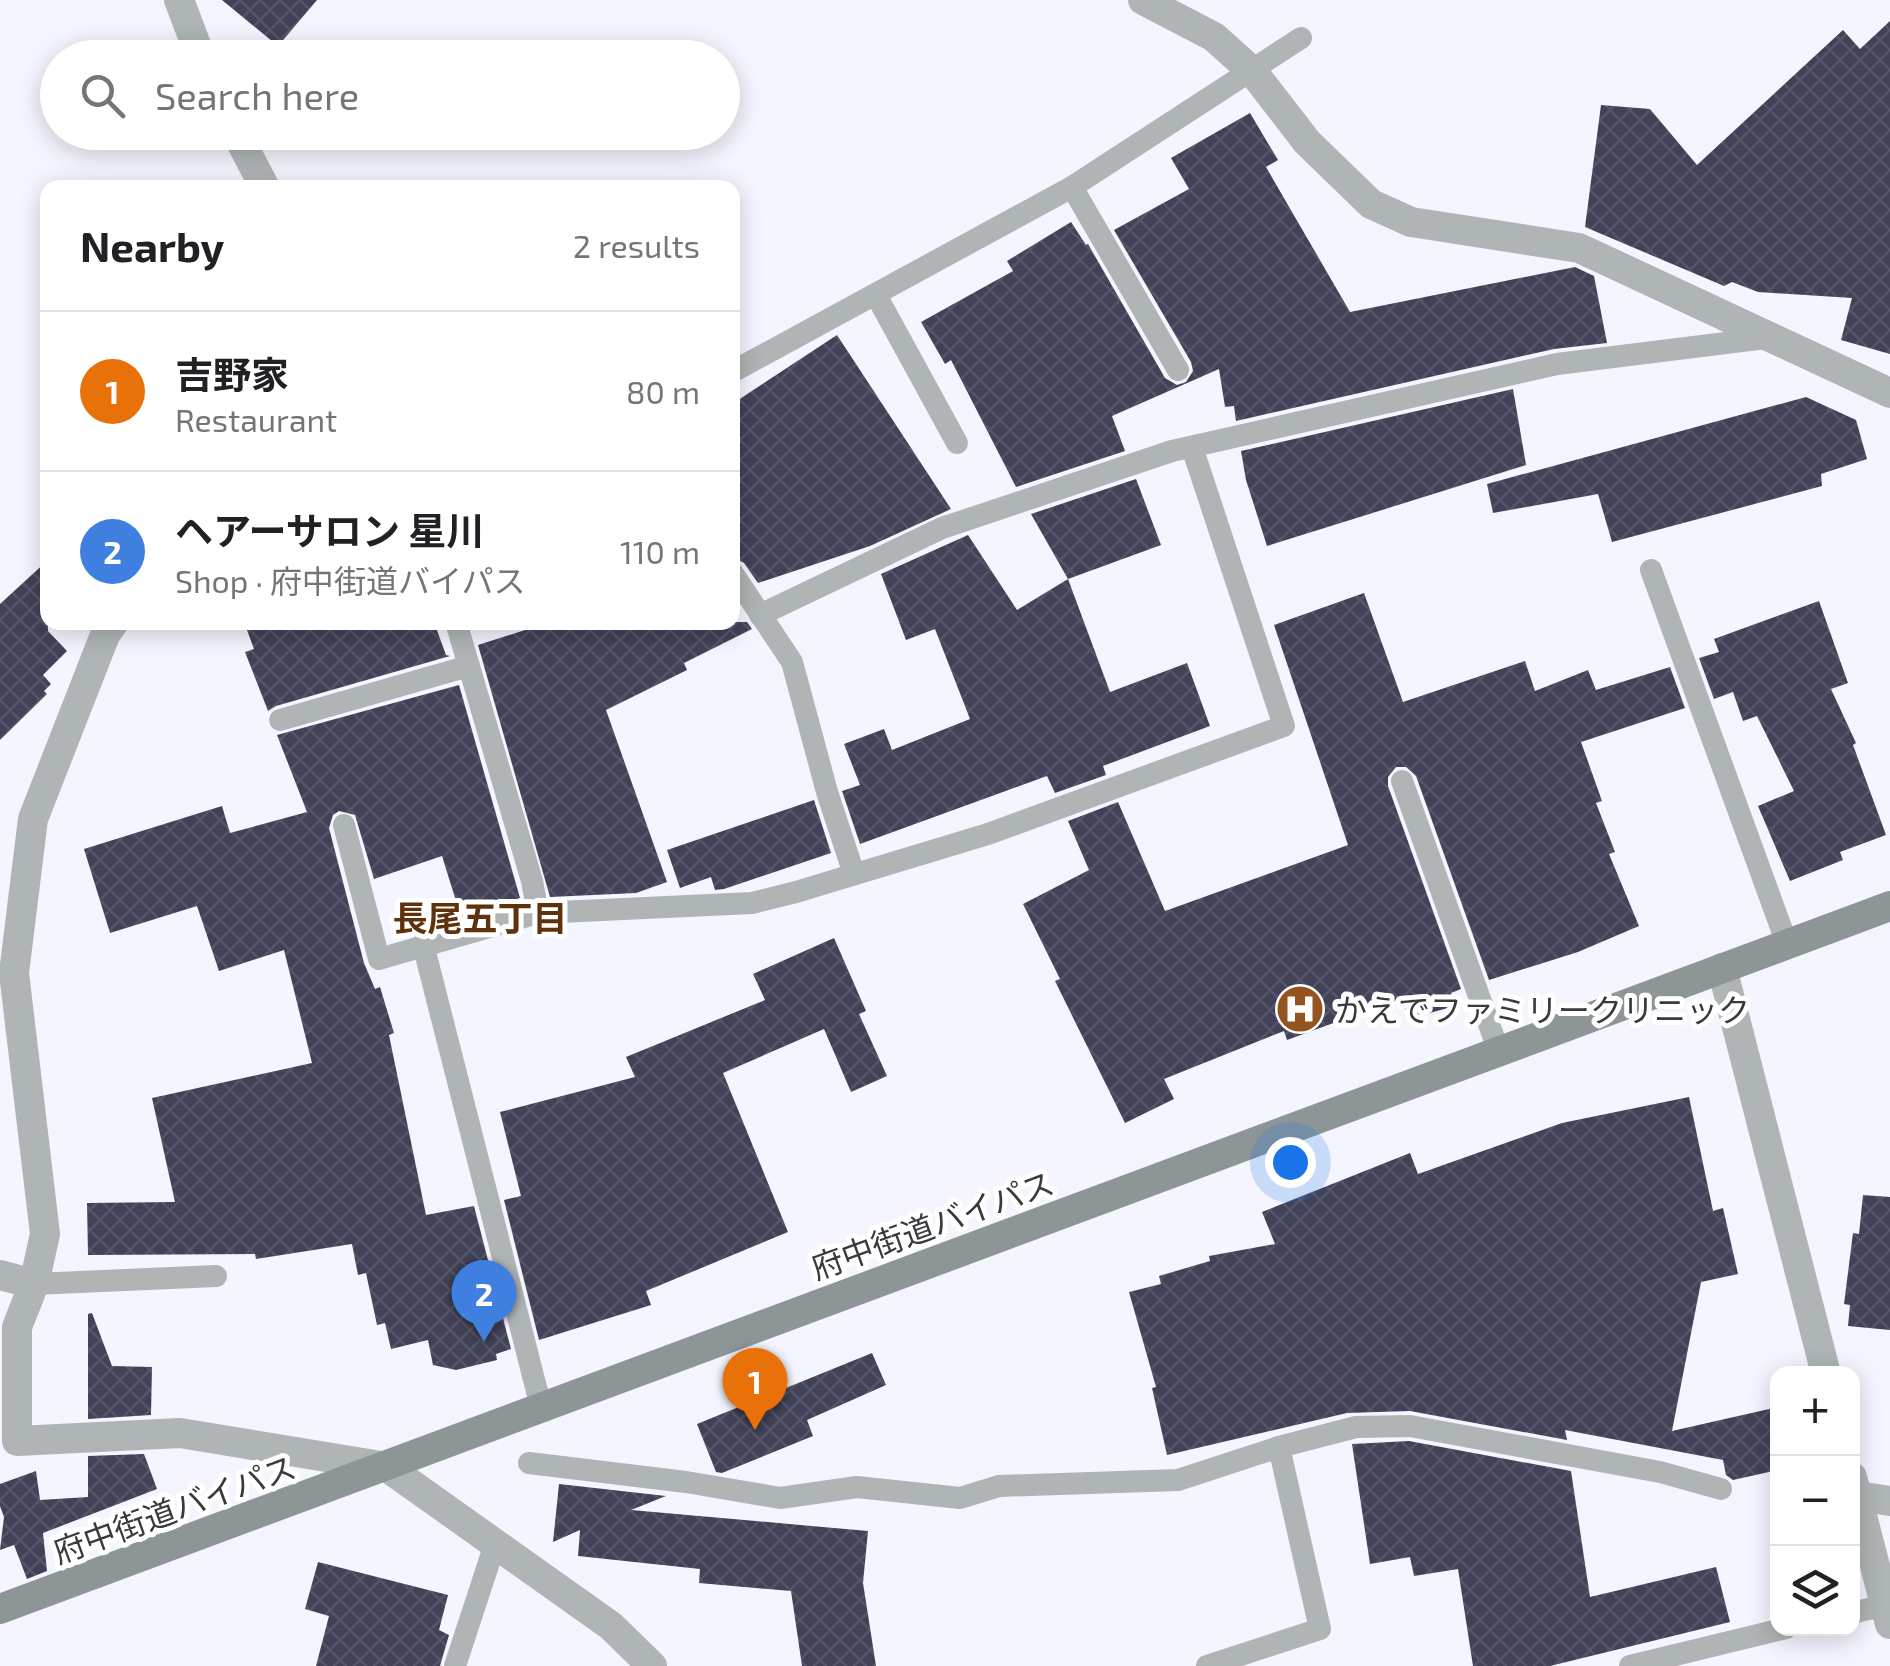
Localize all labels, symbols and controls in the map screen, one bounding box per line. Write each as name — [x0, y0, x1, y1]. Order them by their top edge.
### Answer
search box — [40, 40, 740, 150]
icon: search — [75, 68, 130, 123]
text: Search here — [155, 72, 359, 118]
text: Nearby — [80, 220, 224, 270]
text: 2 results — [573, 226, 700, 264]
text: 吉野家 — [175, 351, 289, 397]
text: 1 — [106, 372, 119, 410]
text: 80 m — [626, 372, 700, 410]
text: Restaurant — [175, 400, 337, 438]
text: ヘアーサロン 星川 — [175, 507, 484, 553]
text: 2 — [103, 532, 122, 570]
text: 110 m — [620, 532, 700, 570]
text: Shop · 府中街道バイパス — [175, 561, 525, 599]
district label: 長尾五丁目 — [392, 896, 568, 938]
hospital icon: かえでファミリークリニック — [1274, 983, 1326, 1035]
place label: かえでファミリークリニック — [1335, 990, 1750, 1028]
your location — [1265, 1137, 1316, 1188]
street label: 府中街道バイパス — [806, 1162, 1058, 1286]
pin: 2 — [452, 1260, 516, 1342]
pin: 1 — [722, 1348, 788, 1430]
map controls — [1770, 1366, 1860, 1636]
button: + — [1770, 1366, 1860, 1456]
street label: 府中街道バイパス — [48, 1446, 300, 1570]
button: − — [1770, 1456, 1860, 1546]
button: layers — [1770, 1546, 1860, 1636]

